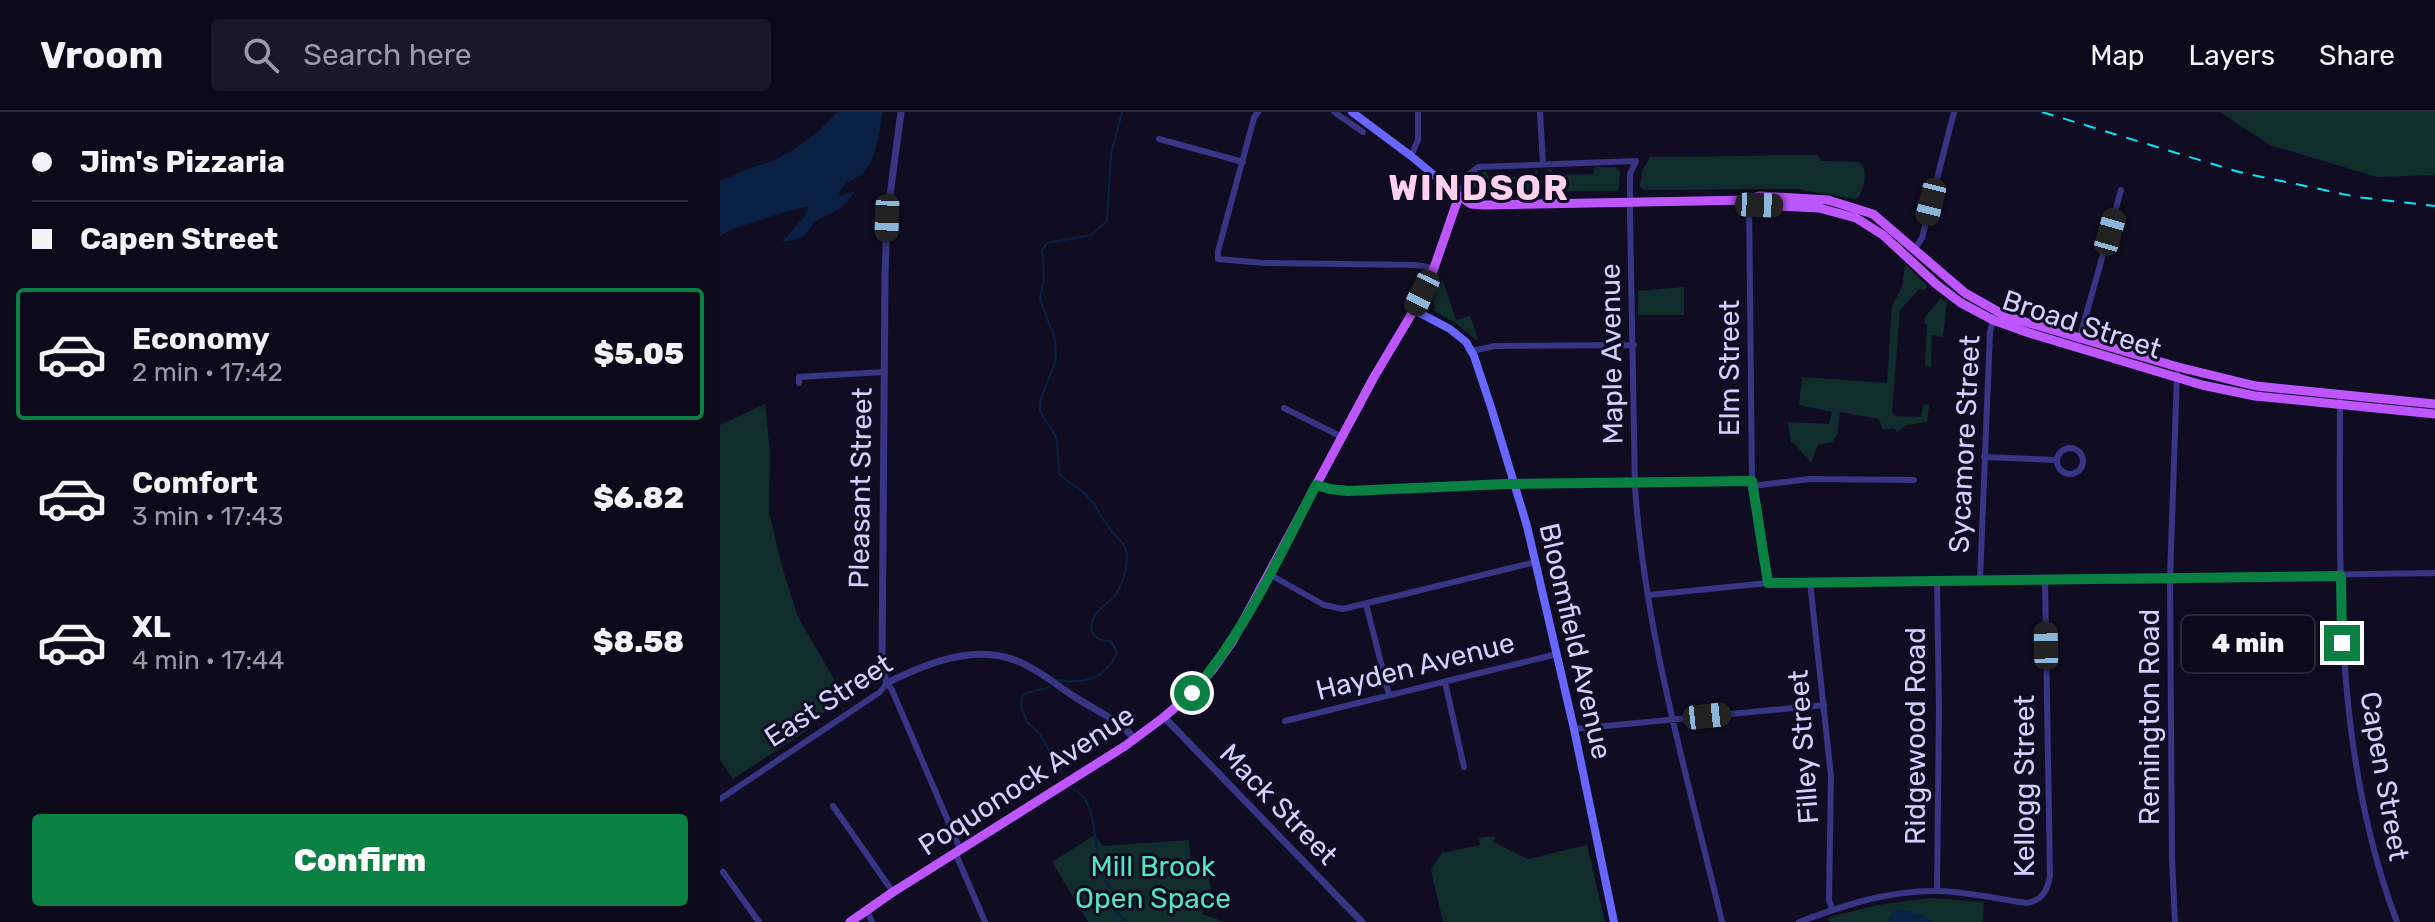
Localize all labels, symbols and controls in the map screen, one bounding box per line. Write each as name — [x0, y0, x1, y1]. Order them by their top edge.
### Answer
search box — [211, 19, 771, 91]
text: Vroom — [40, 32, 163, 78]
icon: search — [239, 33, 283, 77]
text: Search here — [303, 37, 472, 73]
text: Map — [2090, 39, 2145, 72]
text: Layers — [2189, 39, 2275, 72]
text: Share — [2319, 39, 2395, 72]
text: Jim's Pizzaria — [80, 144, 285, 180]
district label: WINDSOR — [1388, 166, 1570, 209]
car — [1914, 176, 1948, 228]
car — [1735, 192, 1783, 218]
car — [874, 194, 900, 242]
car — [2092, 206, 2128, 258]
text: Capen Street — [80, 221, 278, 257]
street label: Maple Avenue — [1593, 263, 1630, 445]
car — [1401, 266, 1443, 320]
street label: Broad Street — [1998, 283, 2165, 366]
street label: Elm Street — [1713, 300, 1746, 436]
icon: car — [36, 318, 108, 390]
text: Economy — [132, 321, 270, 357]
street label: Sycamore Street — [1942, 334, 1987, 554]
text: $5.05 — [594, 336, 684, 372]
text: 2 min · 17:42 — [132, 357, 283, 388]
street label: Pleasant Street — [842, 387, 879, 589]
icon: car — [36, 462, 108, 534]
text: Comfort — [132, 465, 258, 501]
text: $6.82 — [593, 480, 684, 516]
text: 3 min · 17:43 — [132, 501, 283, 532]
street label: Bloomfield Avenue — [1532, 520, 1619, 762]
icon: car — [36, 606, 108, 678]
text: XL — [132, 609, 171, 645]
street label: Remington Road — [2133, 609, 2166, 825]
callout: 4 min — [2182, 615, 2314, 671]
car — [2034, 622, 2058, 670]
text: $8.58 — [593, 624, 684, 660]
route end — [2324, 625, 2360, 661]
street label: Hayden Avenue — [1312, 626, 1518, 707]
street label: Ridgewood Road — [1899, 627, 1932, 845]
text: 4 min — [2212, 628, 2284, 659]
text: 4 min · 17:44 — [132, 645, 284, 676]
street label: East Street — [758, 647, 898, 754]
street label: Filley Street — [1782, 669, 1825, 825]
route start — [1174, 675, 1210, 711]
street label: Capen Street — [2353, 689, 2416, 863]
street label: Kellogg Street — [2008, 695, 2041, 877]
street label: Poquonock Avenue — [912, 698, 1140, 862]
car — [1682, 702, 1732, 730]
street label: Mack Street — [1213, 737, 1344, 872]
button: Confirm — [32, 814, 688, 906]
park label: Mill Brook Open Space — [1075, 850, 1231, 915]

